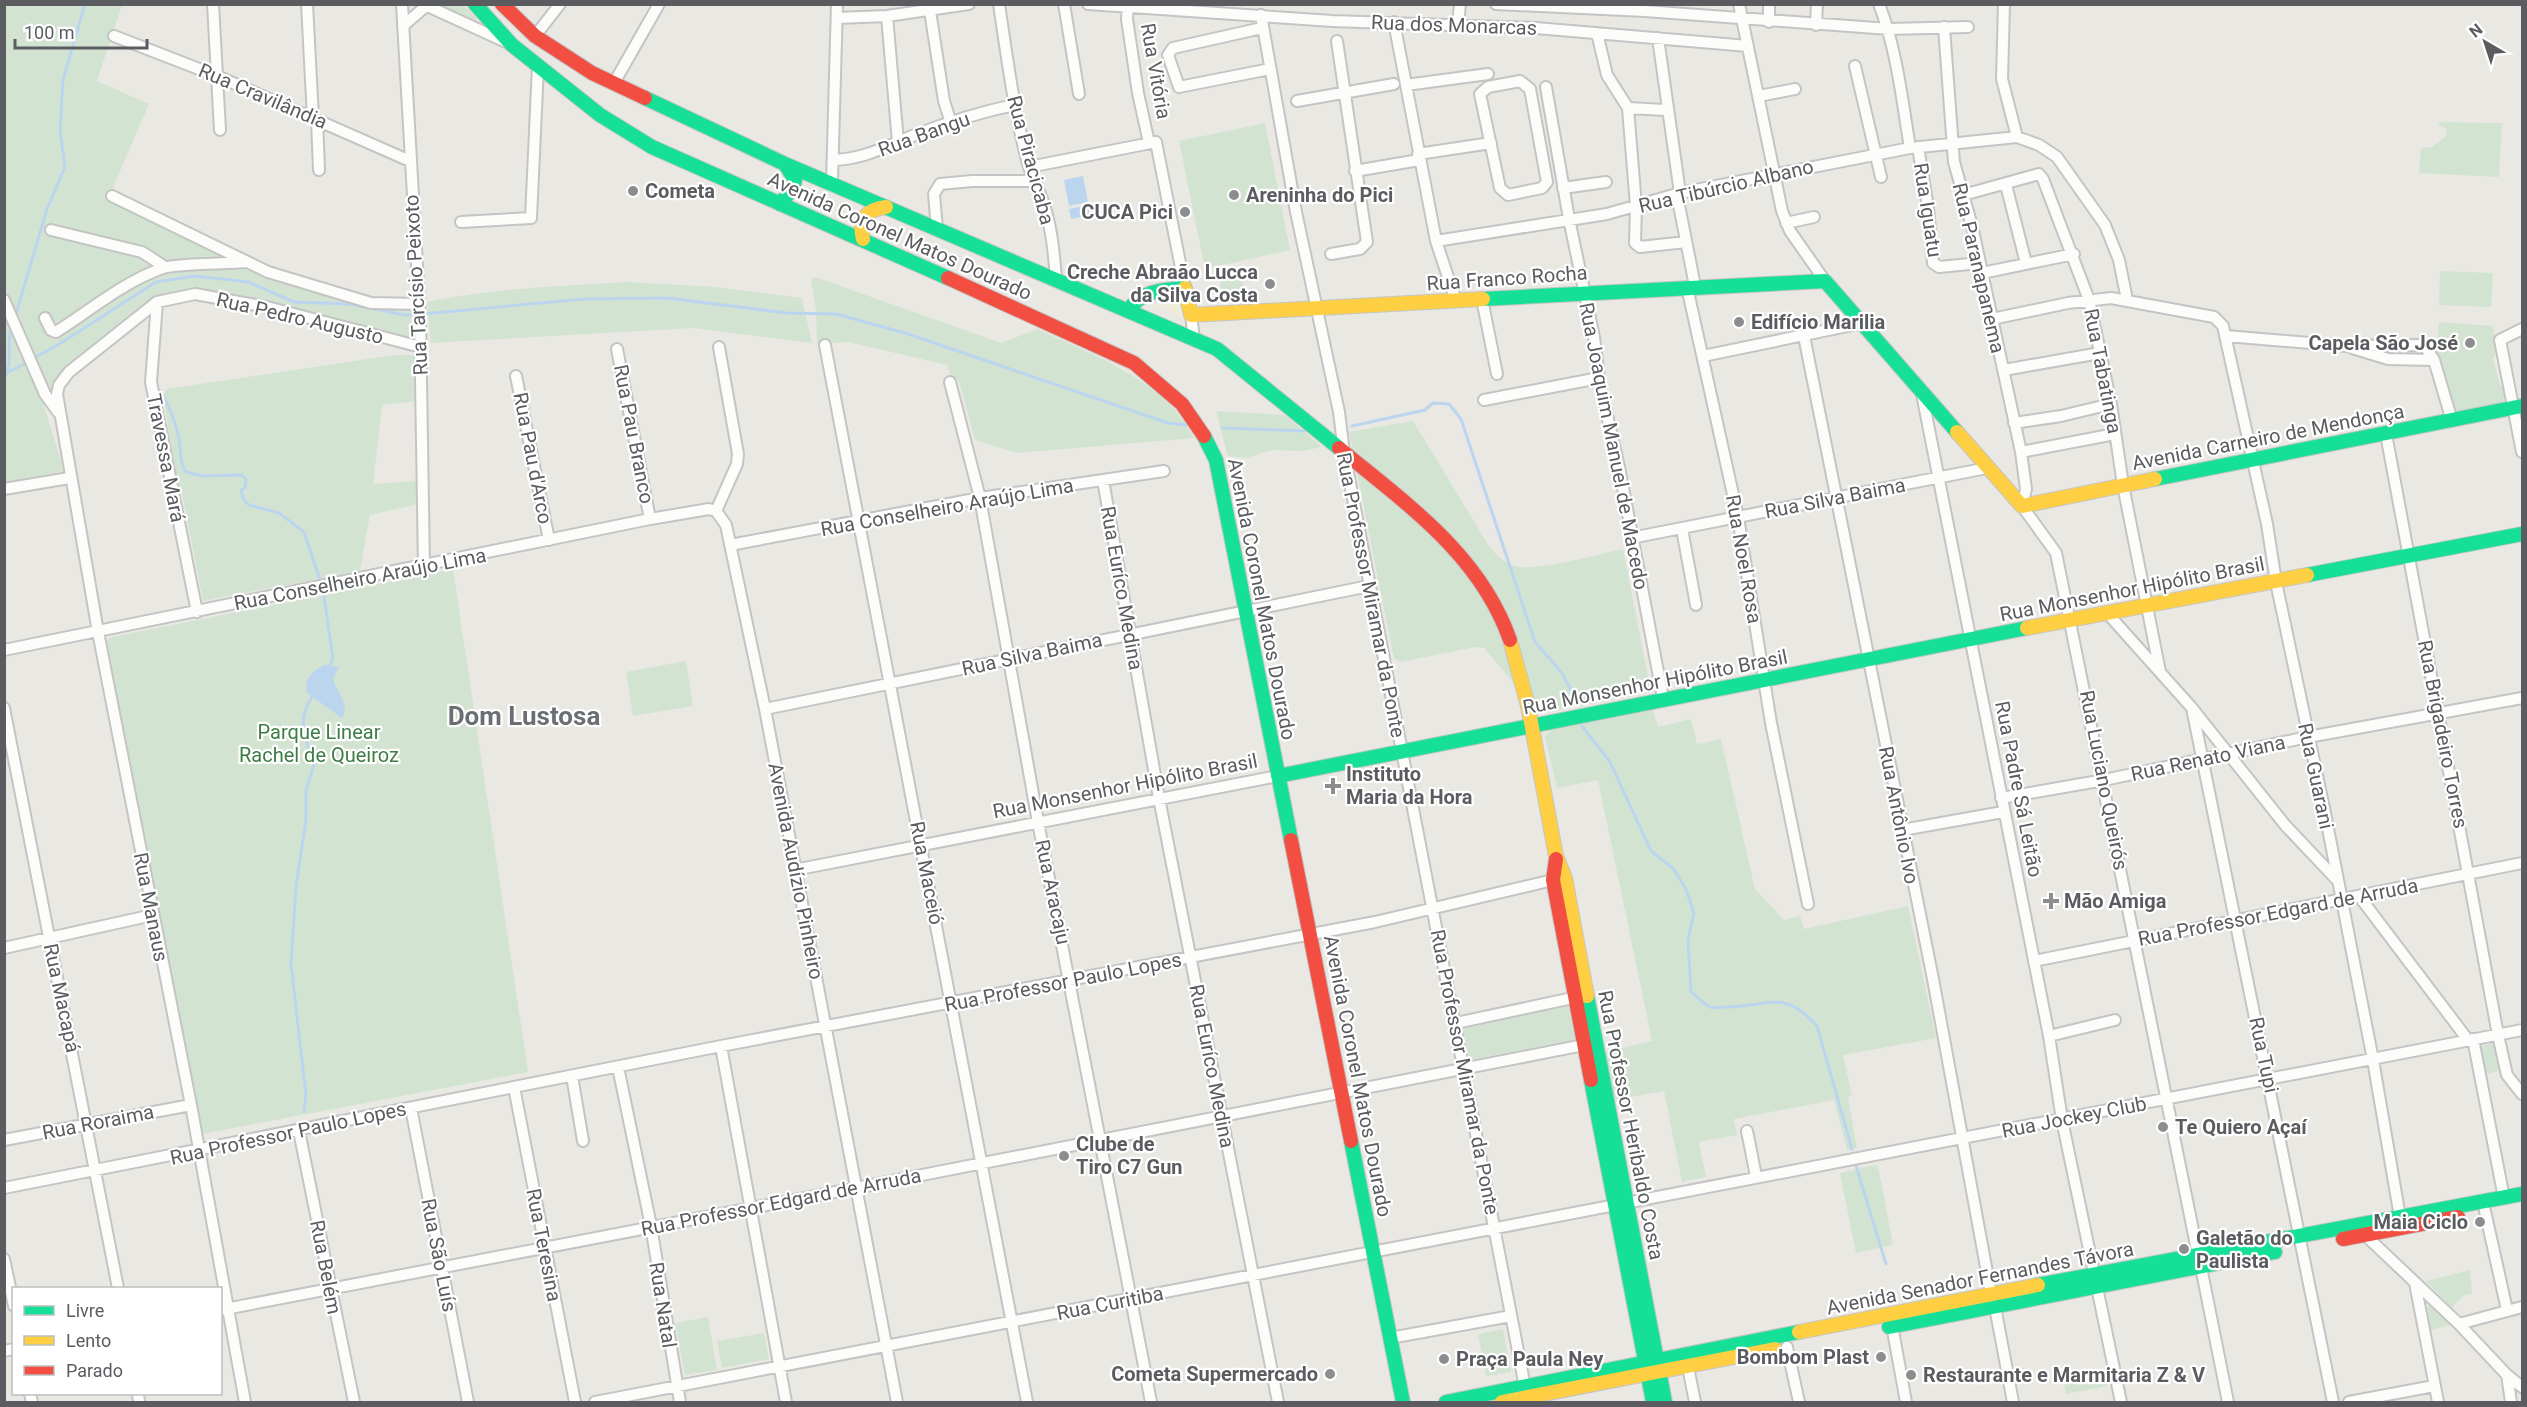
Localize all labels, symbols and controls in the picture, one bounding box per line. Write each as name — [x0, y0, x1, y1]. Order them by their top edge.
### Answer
street label: Rua dos Monarcas — [1371, 10, 1537, 40]
scale bar — [15, 12, 147, 50]
north arrow — [2455, 12, 2515, 72]
text: N — [2466, 20, 2486, 42]
street label: Rua Vitória — [1136, 21, 1176, 121]
text: 100 m — [24, 22, 75, 43]
street label: Rua Cravilândia — [195, 58, 331, 134]
street label: Rua Piracicaba — [1002, 93, 1060, 227]
street label: Rua Bangu — [875, 106, 973, 162]
street label: Rua Tibúrcio Albano — [1636, 154, 1816, 218]
street label: Rua Iguatu — [1909, 161, 1947, 259]
street label: Avenida Coronel Matos Dourado — [764, 167, 1036, 305]
place label: Cometa — [645, 179, 715, 203]
street label: Rua Paranapanema — [1948, 181, 2010, 355]
place label: Areninha do Pici — [1246, 183, 1393, 207]
marker: Cometa — [626, 184, 640, 198]
marker: Areninha do Pici — [1227, 188, 1241, 202]
street label: Rua Tarcísio Peixoto — [399, 194, 433, 376]
place label: CUCA Pici — [1081, 200, 1173, 224]
marker: CUCA Pici — [1178, 205, 1192, 219]
place label: Creche Abraão Lucca da Silva Costa — [1067, 260, 1258, 307]
street label: Rua Franco Rocha — [1426, 260, 1588, 296]
marker: Creche Abraão Lucca da Silva Costa — [1263, 277, 1277, 291]
street label: Rua Pedro Augusto — [214, 287, 386, 349]
street label: Rua Joaquim Manuel de Macedo — [1574, 300, 1654, 592]
street label: Rua Tabatinga — [2079, 306, 2127, 436]
place label: Edifício Marilia — [1751, 310, 1886, 334]
marker: Edifício Marilia — [1732, 315, 1746, 329]
place label: Capela São José — [2308, 331, 2458, 355]
marker: Capela São José — [2463, 336, 2477, 350]
street label: Rua Pau Branco — [609, 362, 659, 506]
street label: Rua Pau d'Arco — [508, 390, 558, 526]
street label: Travessa Mará — [142, 392, 190, 524]
street label: Avenida Carneiro de Mendonça — [2130, 399, 2406, 475]
street label: Rua Professor Miramar da Ponte — [1332, 450, 1410, 740]
street label: Avenida Coronel Matos Dourado — [1223, 456, 1301, 742]
street label: Rua Conselheiro Araújo Lima — [819, 473, 1075, 541]
street label: Rua Silva Baima — [1763, 473, 1907, 523]
street label: Rua Noel Rosa — [1721, 493, 1767, 625]
street label: Rua Euríco Medina — [1096, 504, 1148, 672]
street label: Rua Conselheiro Araújo Lima — [232, 543, 488, 615]
street label: Rua Monsenhor Hipólito Brasil — [1998, 552, 2266, 626]
street label: Rua Silva Baima — [960, 627, 1104, 681]
street label: Rua Brigadeiro Torres — [2413, 638, 2473, 830]
street label: Rua Monsenhor Hipólito Brasil — [1521, 645, 1789, 719]
street label: Rua Luciano Queirós — [2075, 688, 2133, 872]
street label: Rua Padre Sá Leitão — [1990, 699, 2048, 879]
district label: Dom Lustosa — [448, 701, 600, 731]
park label: Parque Linear Rachel de Queiroz — [239, 720, 399, 767]
street label: Rua Guarani — [2293, 721, 2339, 831]
street label: Rua Renato Viana — [2129, 730, 2287, 786]
street label: Rua Antônio Ivo — [1874, 744, 1924, 886]
street label: Rua Monsenhor Hipólito Brasil — [991, 749, 1259, 823]
street label: Avenida Audízio Pinheiro — [763, 761, 829, 981]
place label: Instituto Maria da Hora — [1346, 762, 1473, 809]
marker: Instituto Maria da Hora — [1324, 777, 1342, 795]
street label: Rua Maceió — [905, 819, 949, 927]
street label: Rua Aracaju — [1030, 837, 1076, 947]
street label: Rua Manaus — [129, 850, 173, 964]
street label: Rua Professor Edgard de Arruda — [2136, 873, 2420, 951]
place label: Mão Amiga — [2064, 889, 2167, 913]
marker: Mão Amiga — [2042, 892, 2060, 910]
street label: Rua Professor Miramar da Ponte — [1426, 927, 1504, 1217]
street label: Avenida Coronel Matos Dourado — [1319, 933, 1397, 1219]
street label: Rua Macapá — [39, 941, 85, 1055]
street label: Rua Professor Paulo Lopes — [942, 947, 1184, 1017]
street label: Rua Euríco Medina — [1184, 982, 1240, 1150]
street label: Rua Professor Heribaldo Costa — [1593, 988, 1669, 1262]
street label: Rua Tupi — [2244, 1015, 2284, 1095]
street label: Rua Jockey Club — [2000, 1091, 2148, 1143]
street label: Rua Professor Paulo Lopes — [168, 1096, 408, 1170]
street label: Rua Roraima — [40, 1099, 156, 1145]
place label: Te Quiero Açaí — [2175, 1115, 2308, 1139]
marker: Te Quiero Açaí — [2156, 1120, 2170, 1134]
place label: Clube de Tiro C7 Gun — [1076, 1132, 1183, 1179]
marker: Clube de Tiro C7 Gun — [1057, 1149, 1071, 1163]
street label: Rua Professor Edgard de Arruda — [639, 1163, 923, 1241]
street label: Rua Teresina — [521, 1186, 567, 1304]
street label: Rua São Luís — [416, 1196, 462, 1314]
place label: Maia Ciclo — [2373, 1210, 2468, 1234]
marker: Maia Ciclo — [2473, 1215, 2487, 1229]
street label: Rua Belém — [305, 1218, 347, 1316]
place label: Galetão do Paulista — [2196, 1226, 2293, 1273]
street label: Avenida Senador Fernandes Távora — [1824, 1236, 2136, 1320]
marker: Galetão do Paulista — [2177, 1242, 2191, 1256]
street label: Rua Natal — [644, 1260, 682, 1350]
street label: Rua Curitiba — [1055, 1281, 1165, 1325]
legend — [12, 1287, 222, 1395]
text: Livre — [66, 1300, 104, 1321]
text: Lento — [66, 1330, 111, 1351]
place label: Bombom Plast — [1737, 1345, 1869, 1369]
place label: Praça Paula Ney — [1456, 1347, 1604, 1371]
marker: Bombom Plast — [1874, 1350, 1888, 1364]
marker: Praça Paula Ney — [1437, 1352, 1451, 1366]
text: Parado — [66, 1360, 123, 1381]
place label: Cometa Supermercado — [1111, 1362, 1318, 1386]
place label: Restaurante e Marmitaria Z & V — [1923, 1363, 2206, 1387]
marker: Cometa Supermercado — [1323, 1367, 1337, 1381]
marker: Restaurante e Marmitaria Z & V — [1904, 1368, 1918, 1382]

